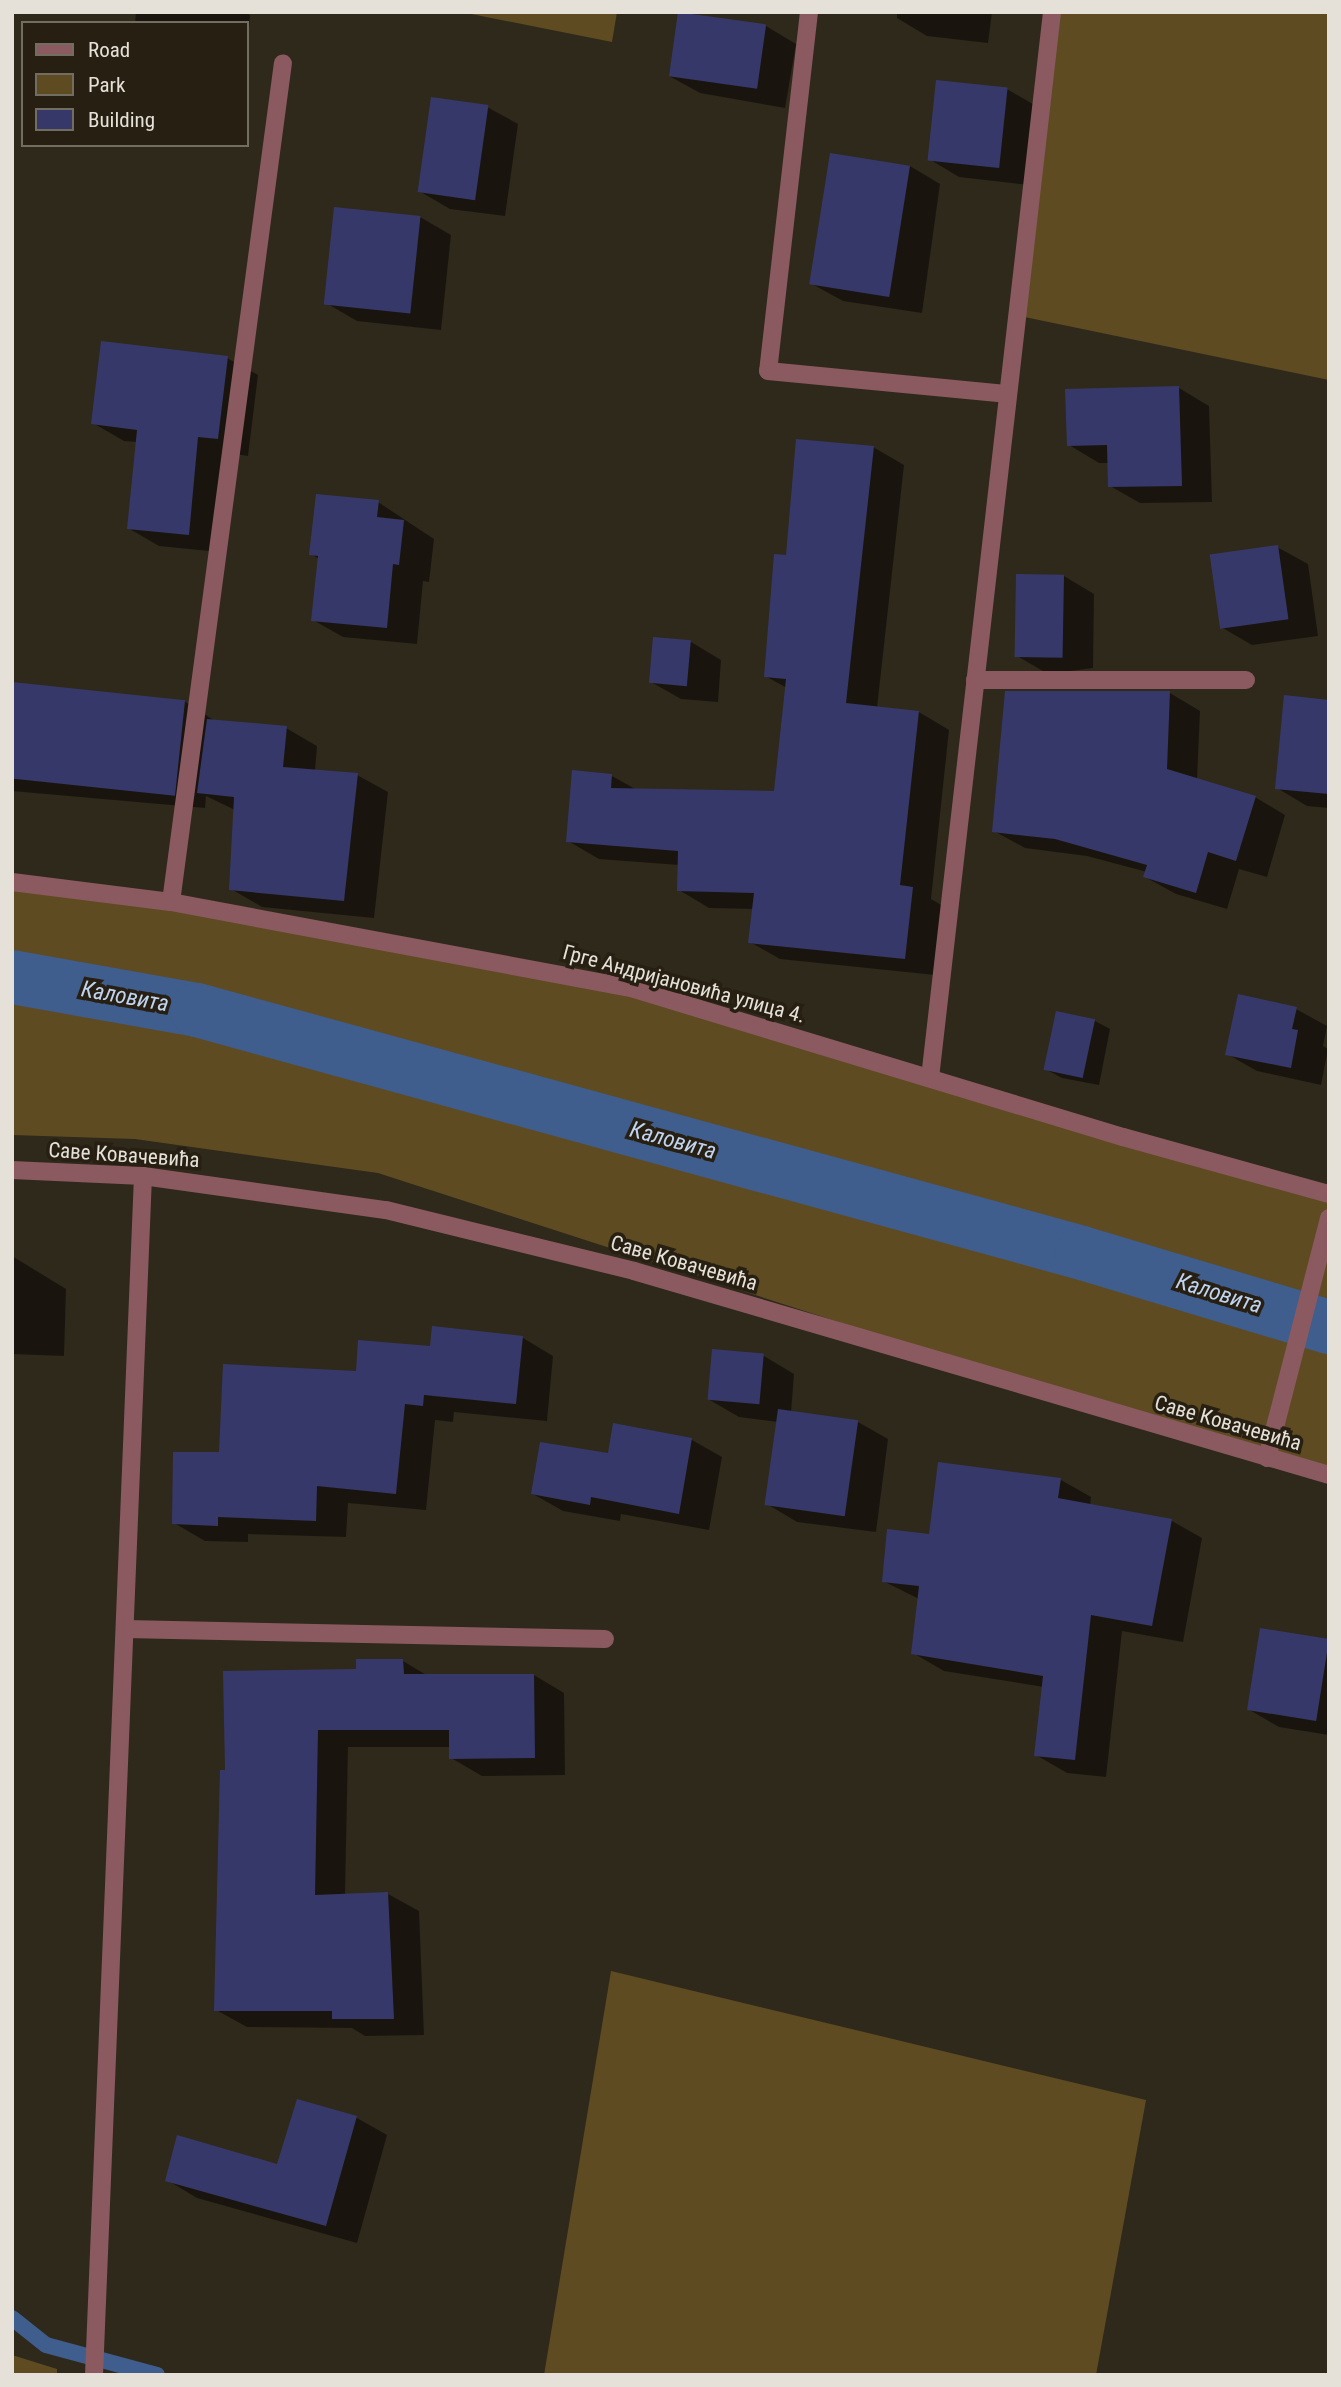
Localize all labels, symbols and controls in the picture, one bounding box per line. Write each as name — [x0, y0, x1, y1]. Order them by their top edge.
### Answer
legend — [21, 21, 248, 147]
text: Road — [88, 38, 130, 62]
text: Park — [88, 73, 125, 97]
text: Building — [88, 108, 155, 132]
street label: Грге Андријановића улица 4. — [560, 939, 808, 1029]
water label: Каловита — [79, 976, 171, 1018]
water label: Каловита — [627, 1116, 719, 1166]
street label: Саве Ковачевића — [48, 1137, 200, 1173]
street label: Саве Ковачевића — [608, 1230, 760, 1296]
water label: Каловита — [1173, 1268, 1265, 1320]
street label: Саве Ковачевића — [1152, 1390, 1304, 1456]

